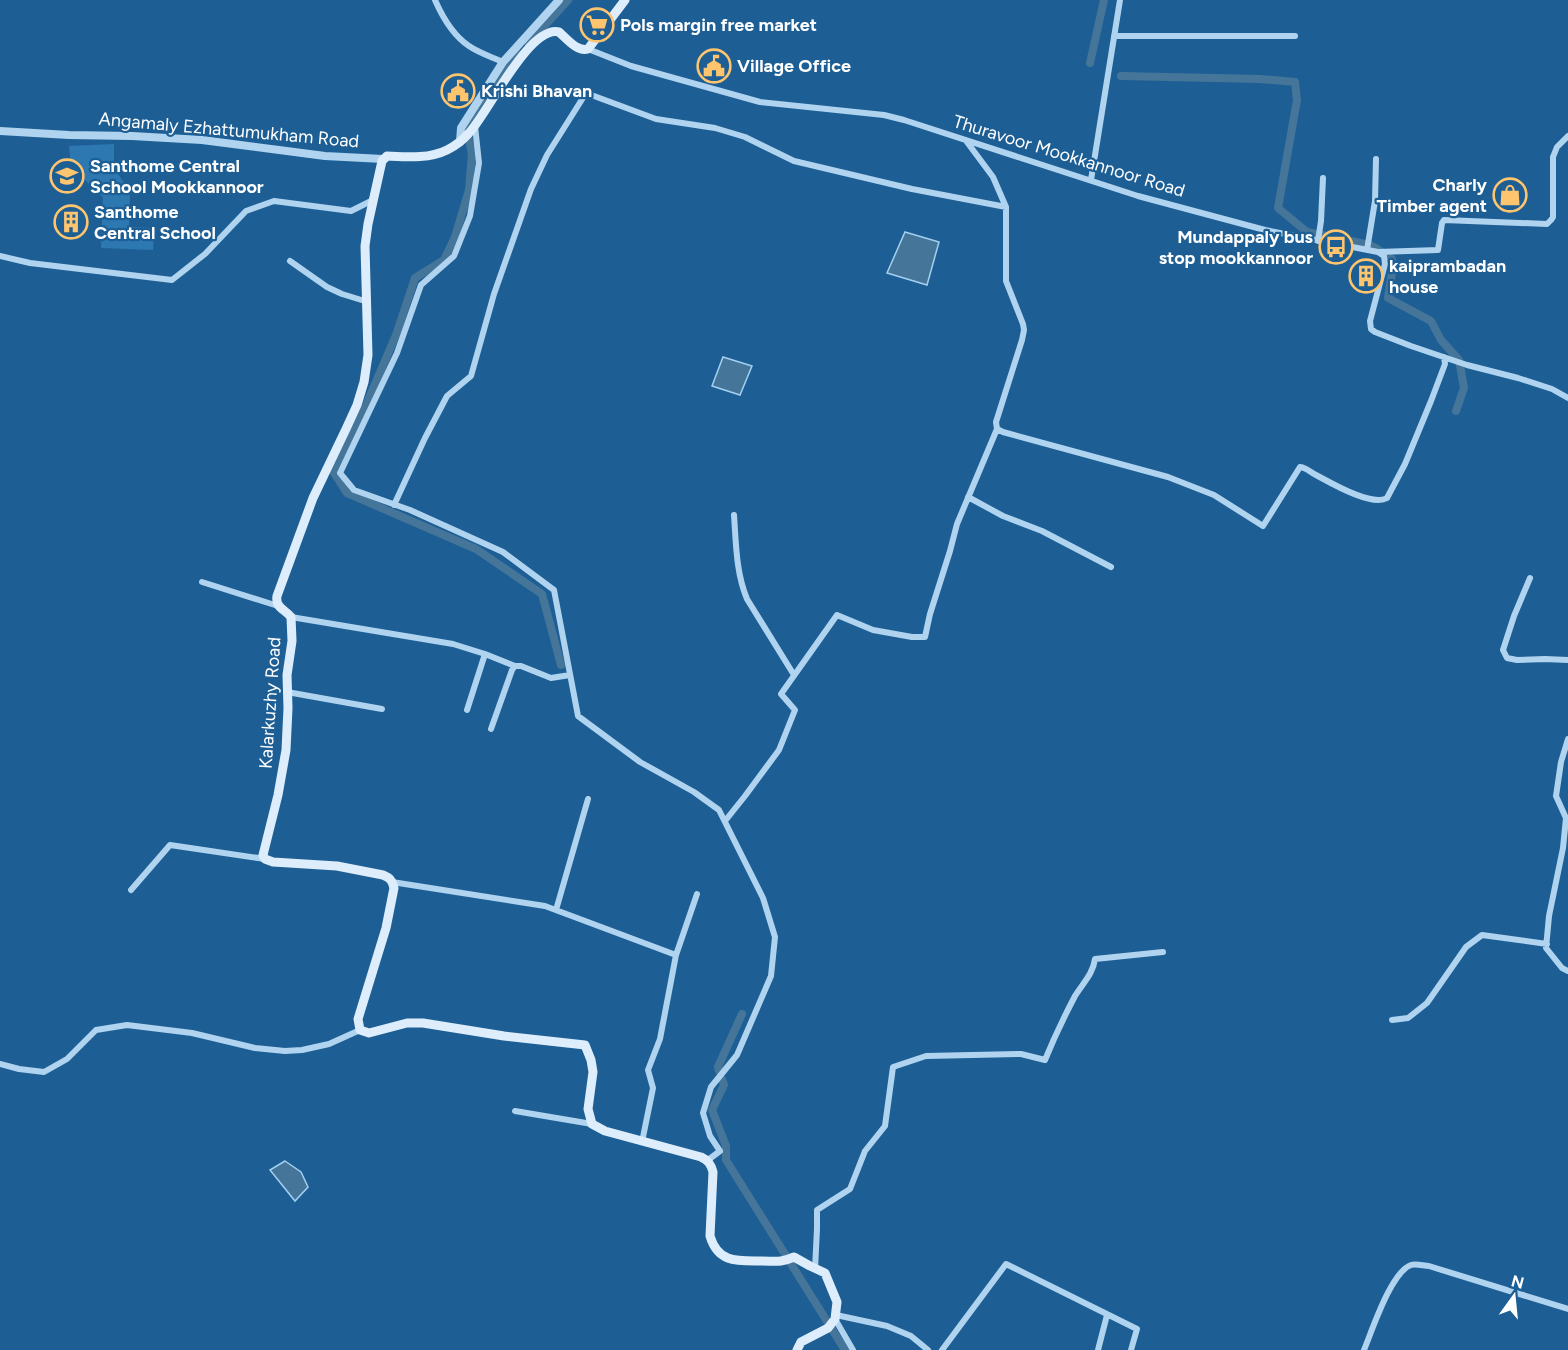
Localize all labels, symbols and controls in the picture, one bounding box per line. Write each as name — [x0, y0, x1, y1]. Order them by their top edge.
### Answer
supermarket icon: Pols margin free market — [579, 7, 615, 43]
place label: Pols margin free market — [620, 14, 817, 36]
public building icon: Village Office — [696, 48, 732, 84]
place label: Village Office — [737, 55, 851, 77]
public building icon: Krishi Bhavan — [440, 73, 476, 109]
place label: Krishi Bhavan — [481, 80, 592, 102]
street label: Angamaly Ezhattumukham Road — [98, 108, 360, 152]
street label: Thuravoor Mookkannoor Road — [950, 110, 1188, 202]
place label: Santhome Central School Mookkannoor — [90, 155, 264, 198]
school or university icon: Santhome Central School Mookkannoor — [49, 158, 85, 194]
place label: Charly Timber agent — [1376, 174, 1488, 217]
shop icon: Charly Timber agent — [1492, 177, 1528, 213]
place label: Santhome Central School — [94, 201, 216, 244]
building icon: Santhome Central School — [53, 204, 89, 240]
place label: Mundappaly bus stop mookkannoor — [1159, 226, 1314, 269]
bus stop icon: Mundappaly bus stop mookkannoor — [1318, 229, 1354, 265]
place label: kaiprambadan house — [1389, 255, 1506, 298]
building icon: kaiprambadan house — [1348, 258, 1384, 294]
street label: Kalarkuzhy Road — [254, 636, 286, 770]
north arrow — [1484, 1266, 1544, 1326]
text: N — [1509, 1271, 1526, 1293]

